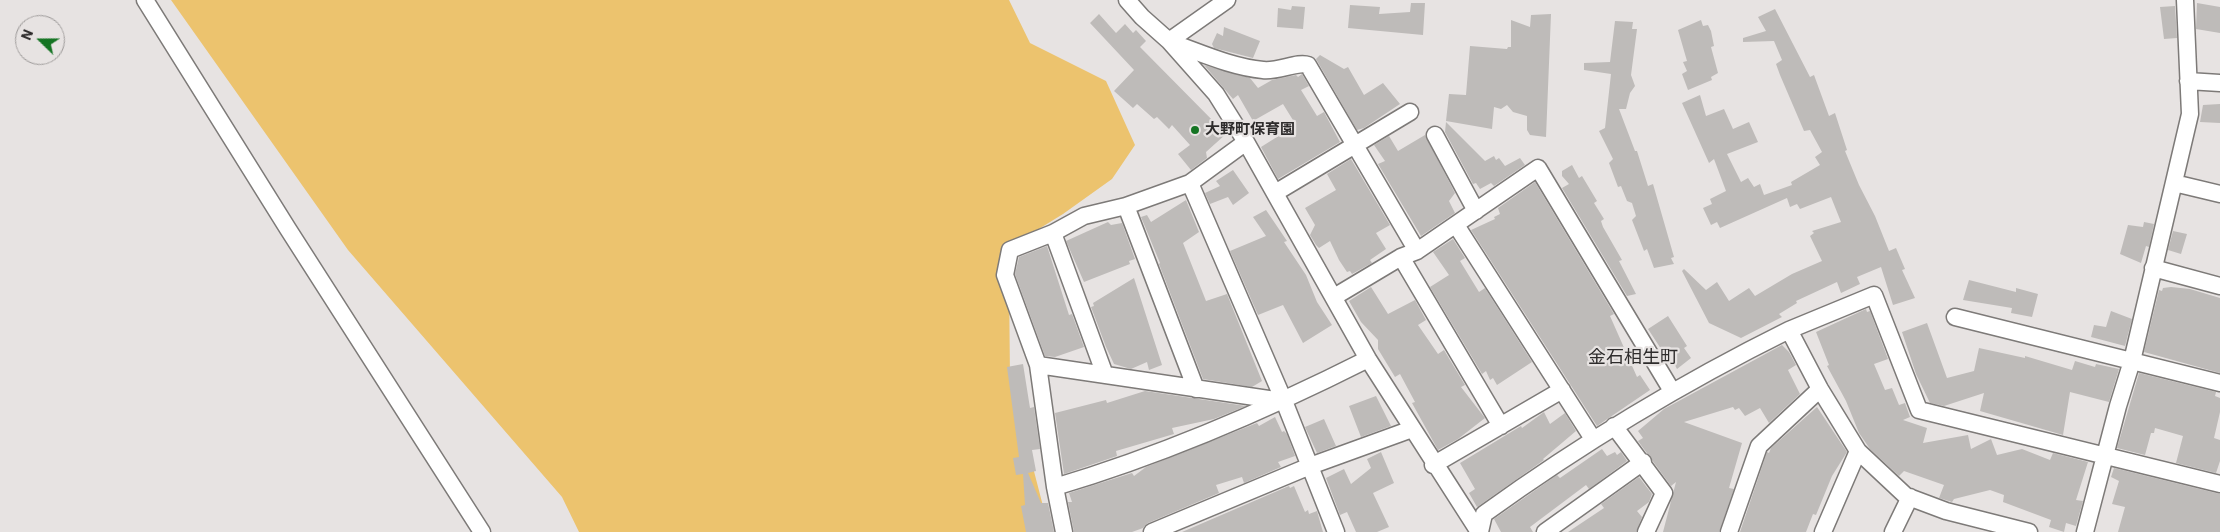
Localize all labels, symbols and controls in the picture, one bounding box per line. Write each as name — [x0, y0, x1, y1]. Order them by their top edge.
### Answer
north arrow — [15, 15, 65, 65]
text: N — [17, 27, 37, 43]
place label: 大野町保育園 — [1205, 121, 1295, 139]
marker: 大野町保育園 — [1189, 124, 1201, 136]
district label: 金石相生町 — [1588, 347, 1678, 369]

